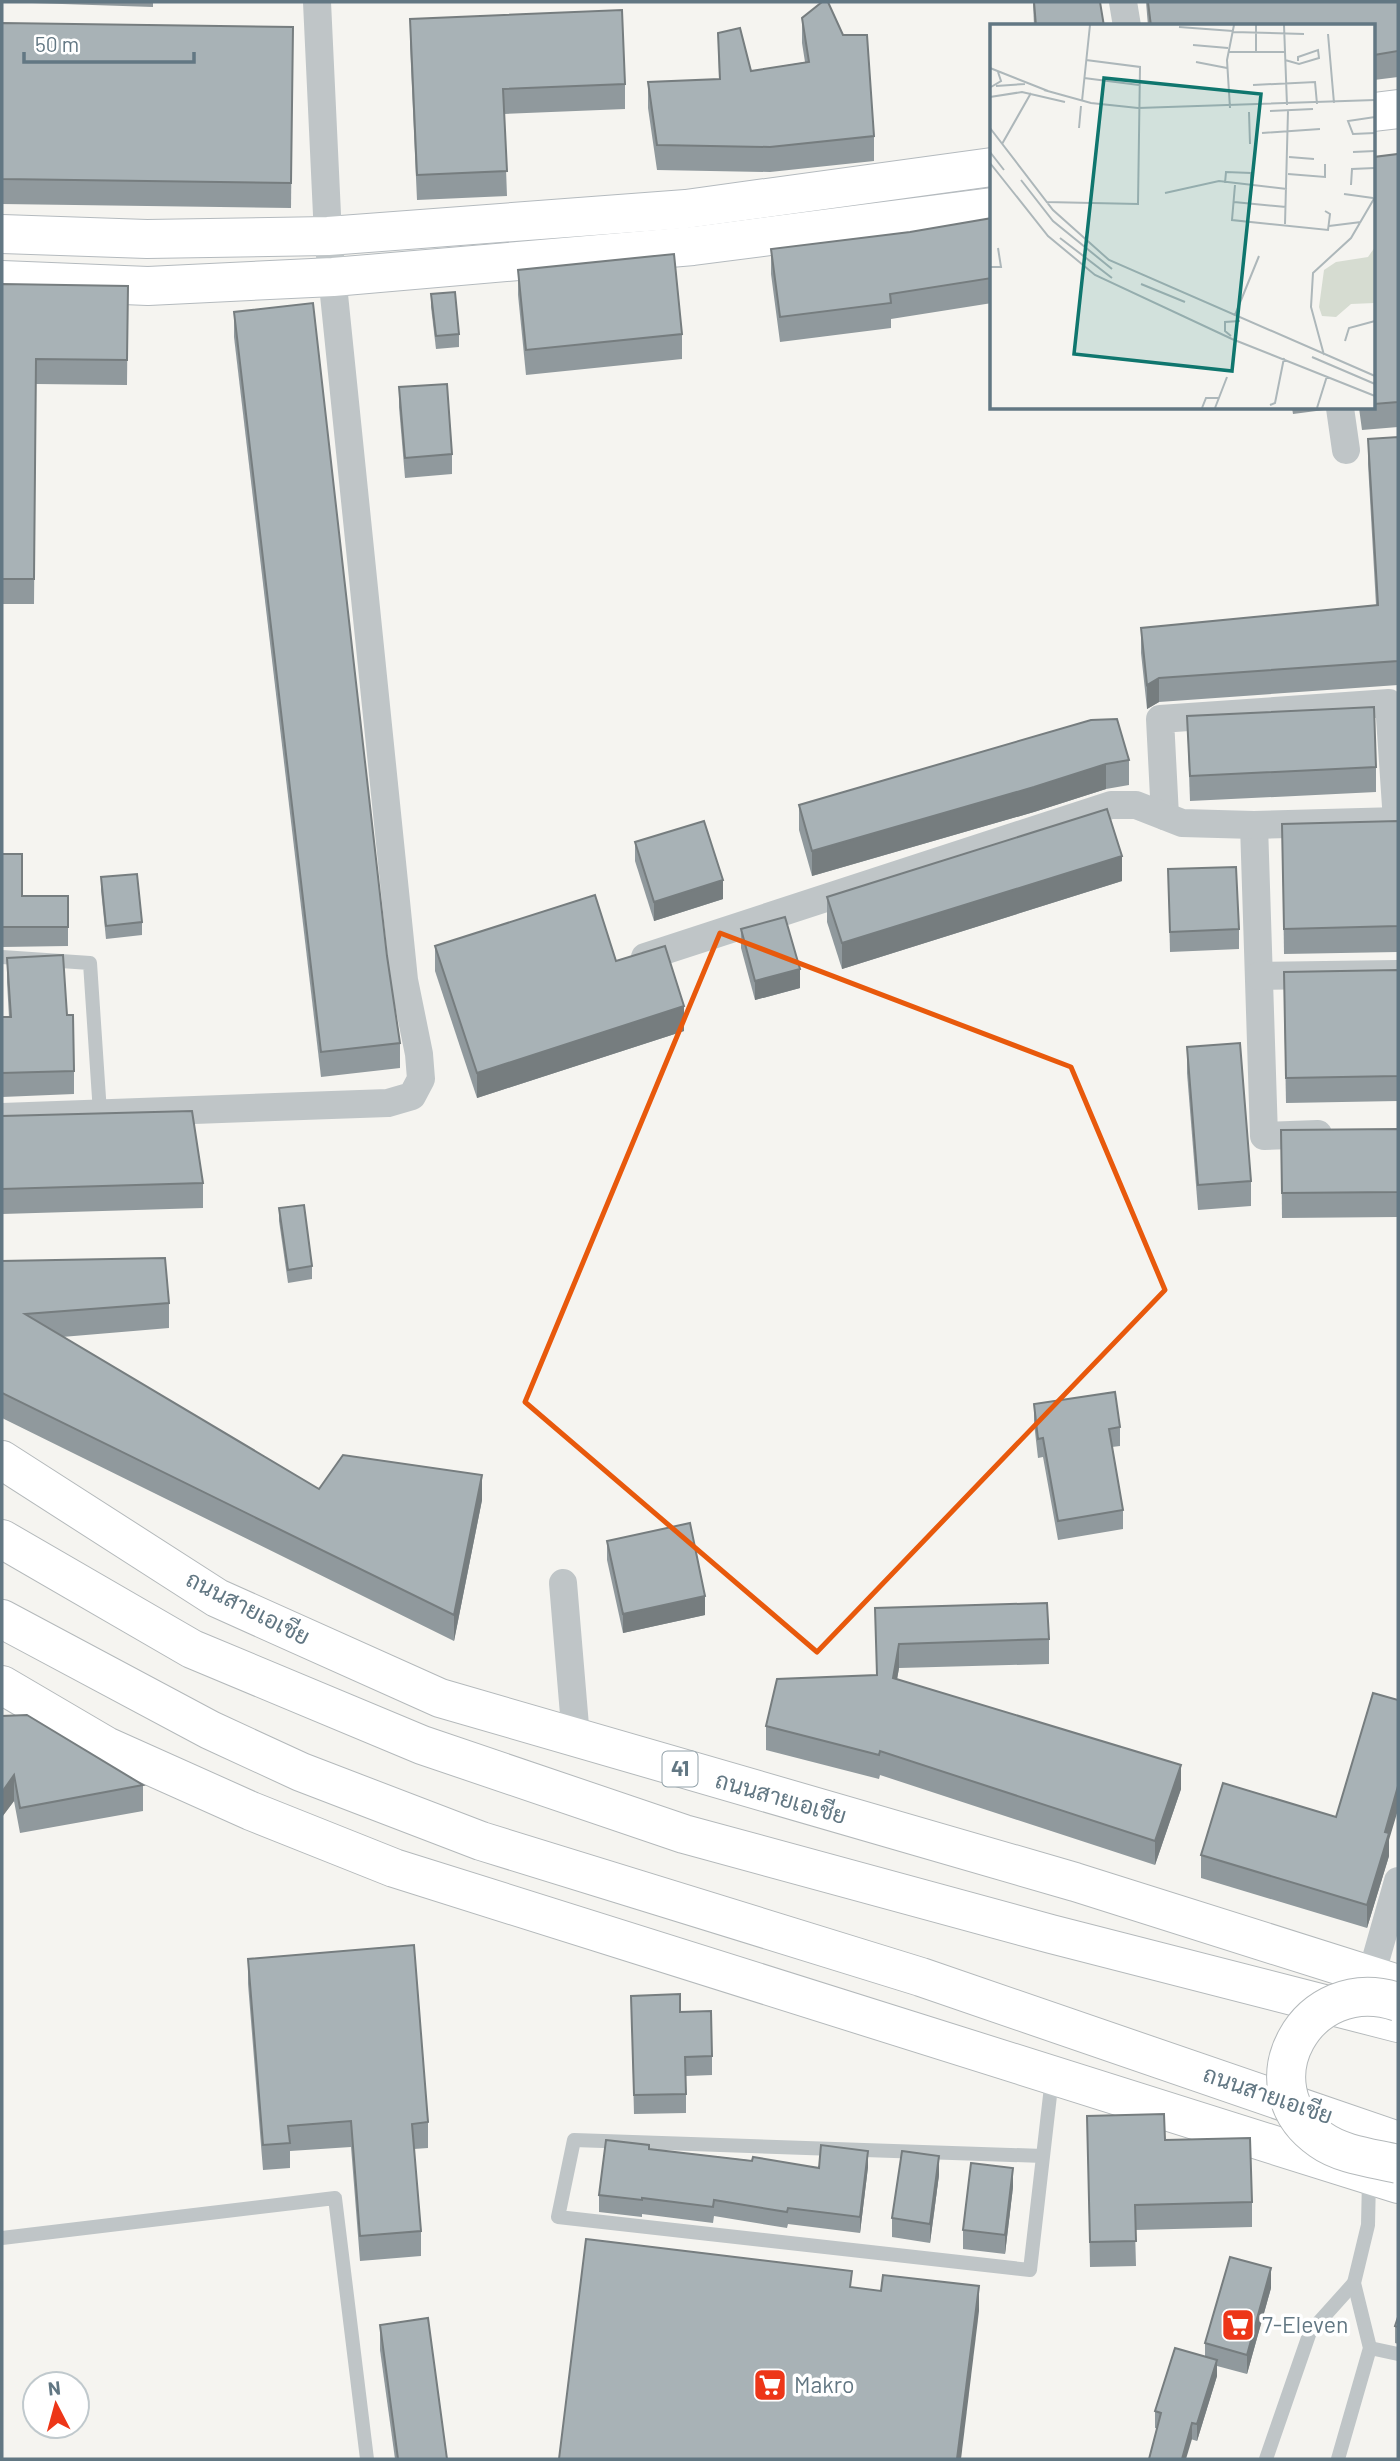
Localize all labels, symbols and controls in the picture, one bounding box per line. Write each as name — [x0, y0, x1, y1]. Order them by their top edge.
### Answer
scale bar — [24, 21, 194, 65]
inset map — [990, 24, 1376, 410]
text: 50 m — [35, 31, 79, 56]
street label: ถนนสายเอเชีย — [182, 1564, 315, 1650]
road number: 41 — [662, 1752, 698, 1786]
street label: ถนนสายเอเชีย — [712, 1765, 850, 1829]
street label: ถนนสายเอเชีย — [1200, 2059, 1337, 2129]
supermarket icon: 7-Eleven — [1219, 2306, 1257, 2344]
place label: 7-Eleven — [1262, 2310, 1348, 2338]
supermarket icon: Makro — [751, 2366, 789, 2404]
north arrow — [21, 2370, 91, 2440]
place label: Makro — [794, 2370, 855, 2398]
text: N — [47, 2375, 62, 2400]

